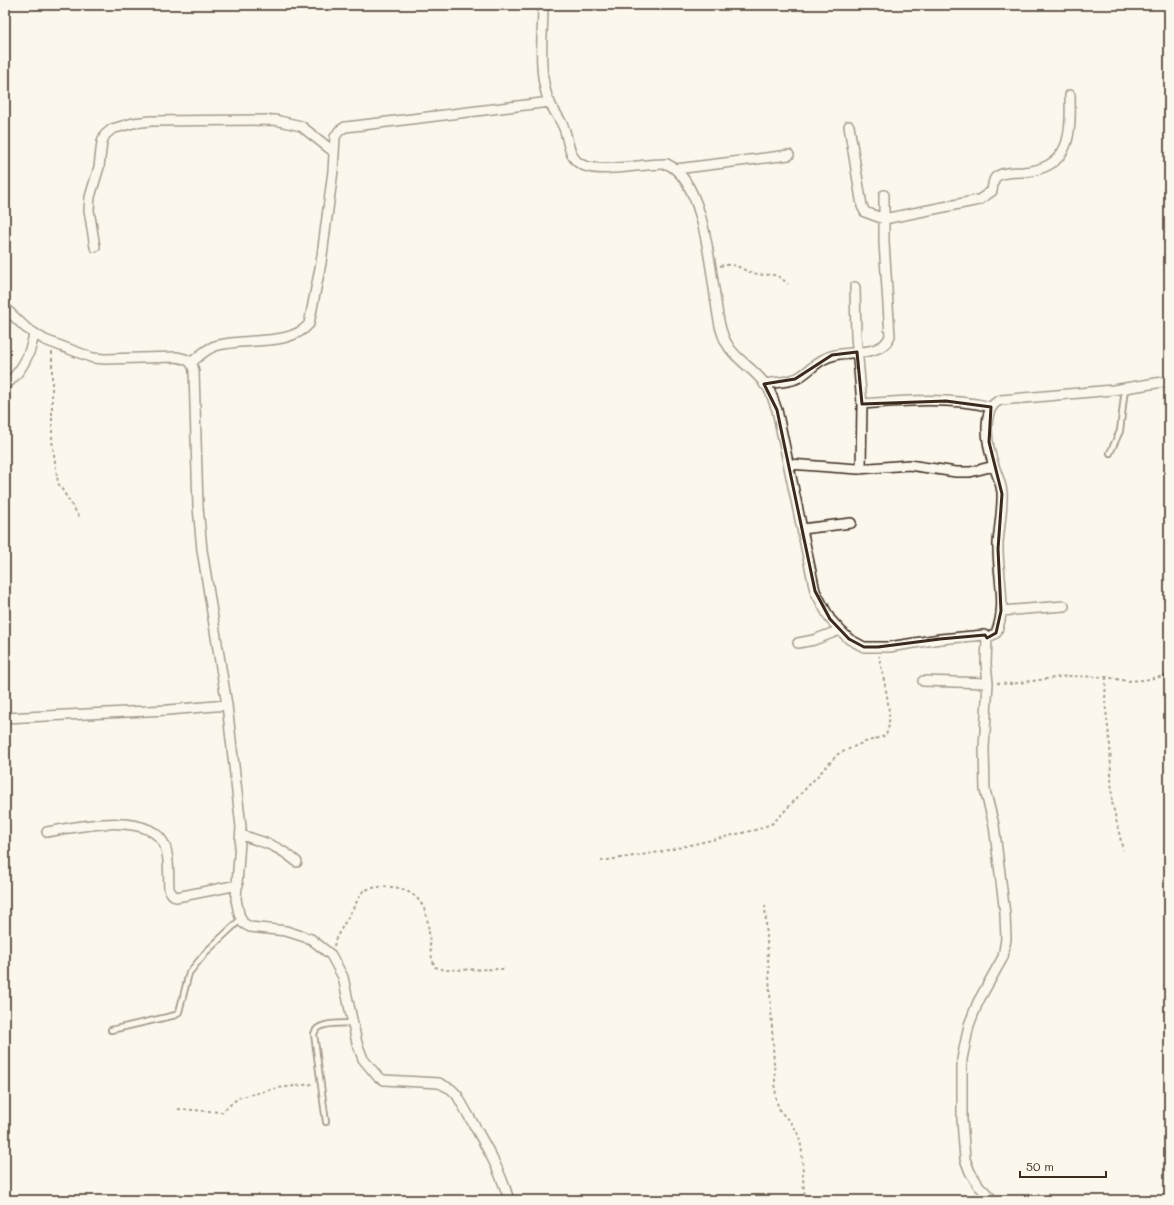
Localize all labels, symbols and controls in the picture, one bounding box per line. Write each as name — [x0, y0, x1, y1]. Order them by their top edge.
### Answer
scale bar — [1020, 1153, 1106, 1179]
text: 50 m — [1026, 1158, 1054, 1174]

